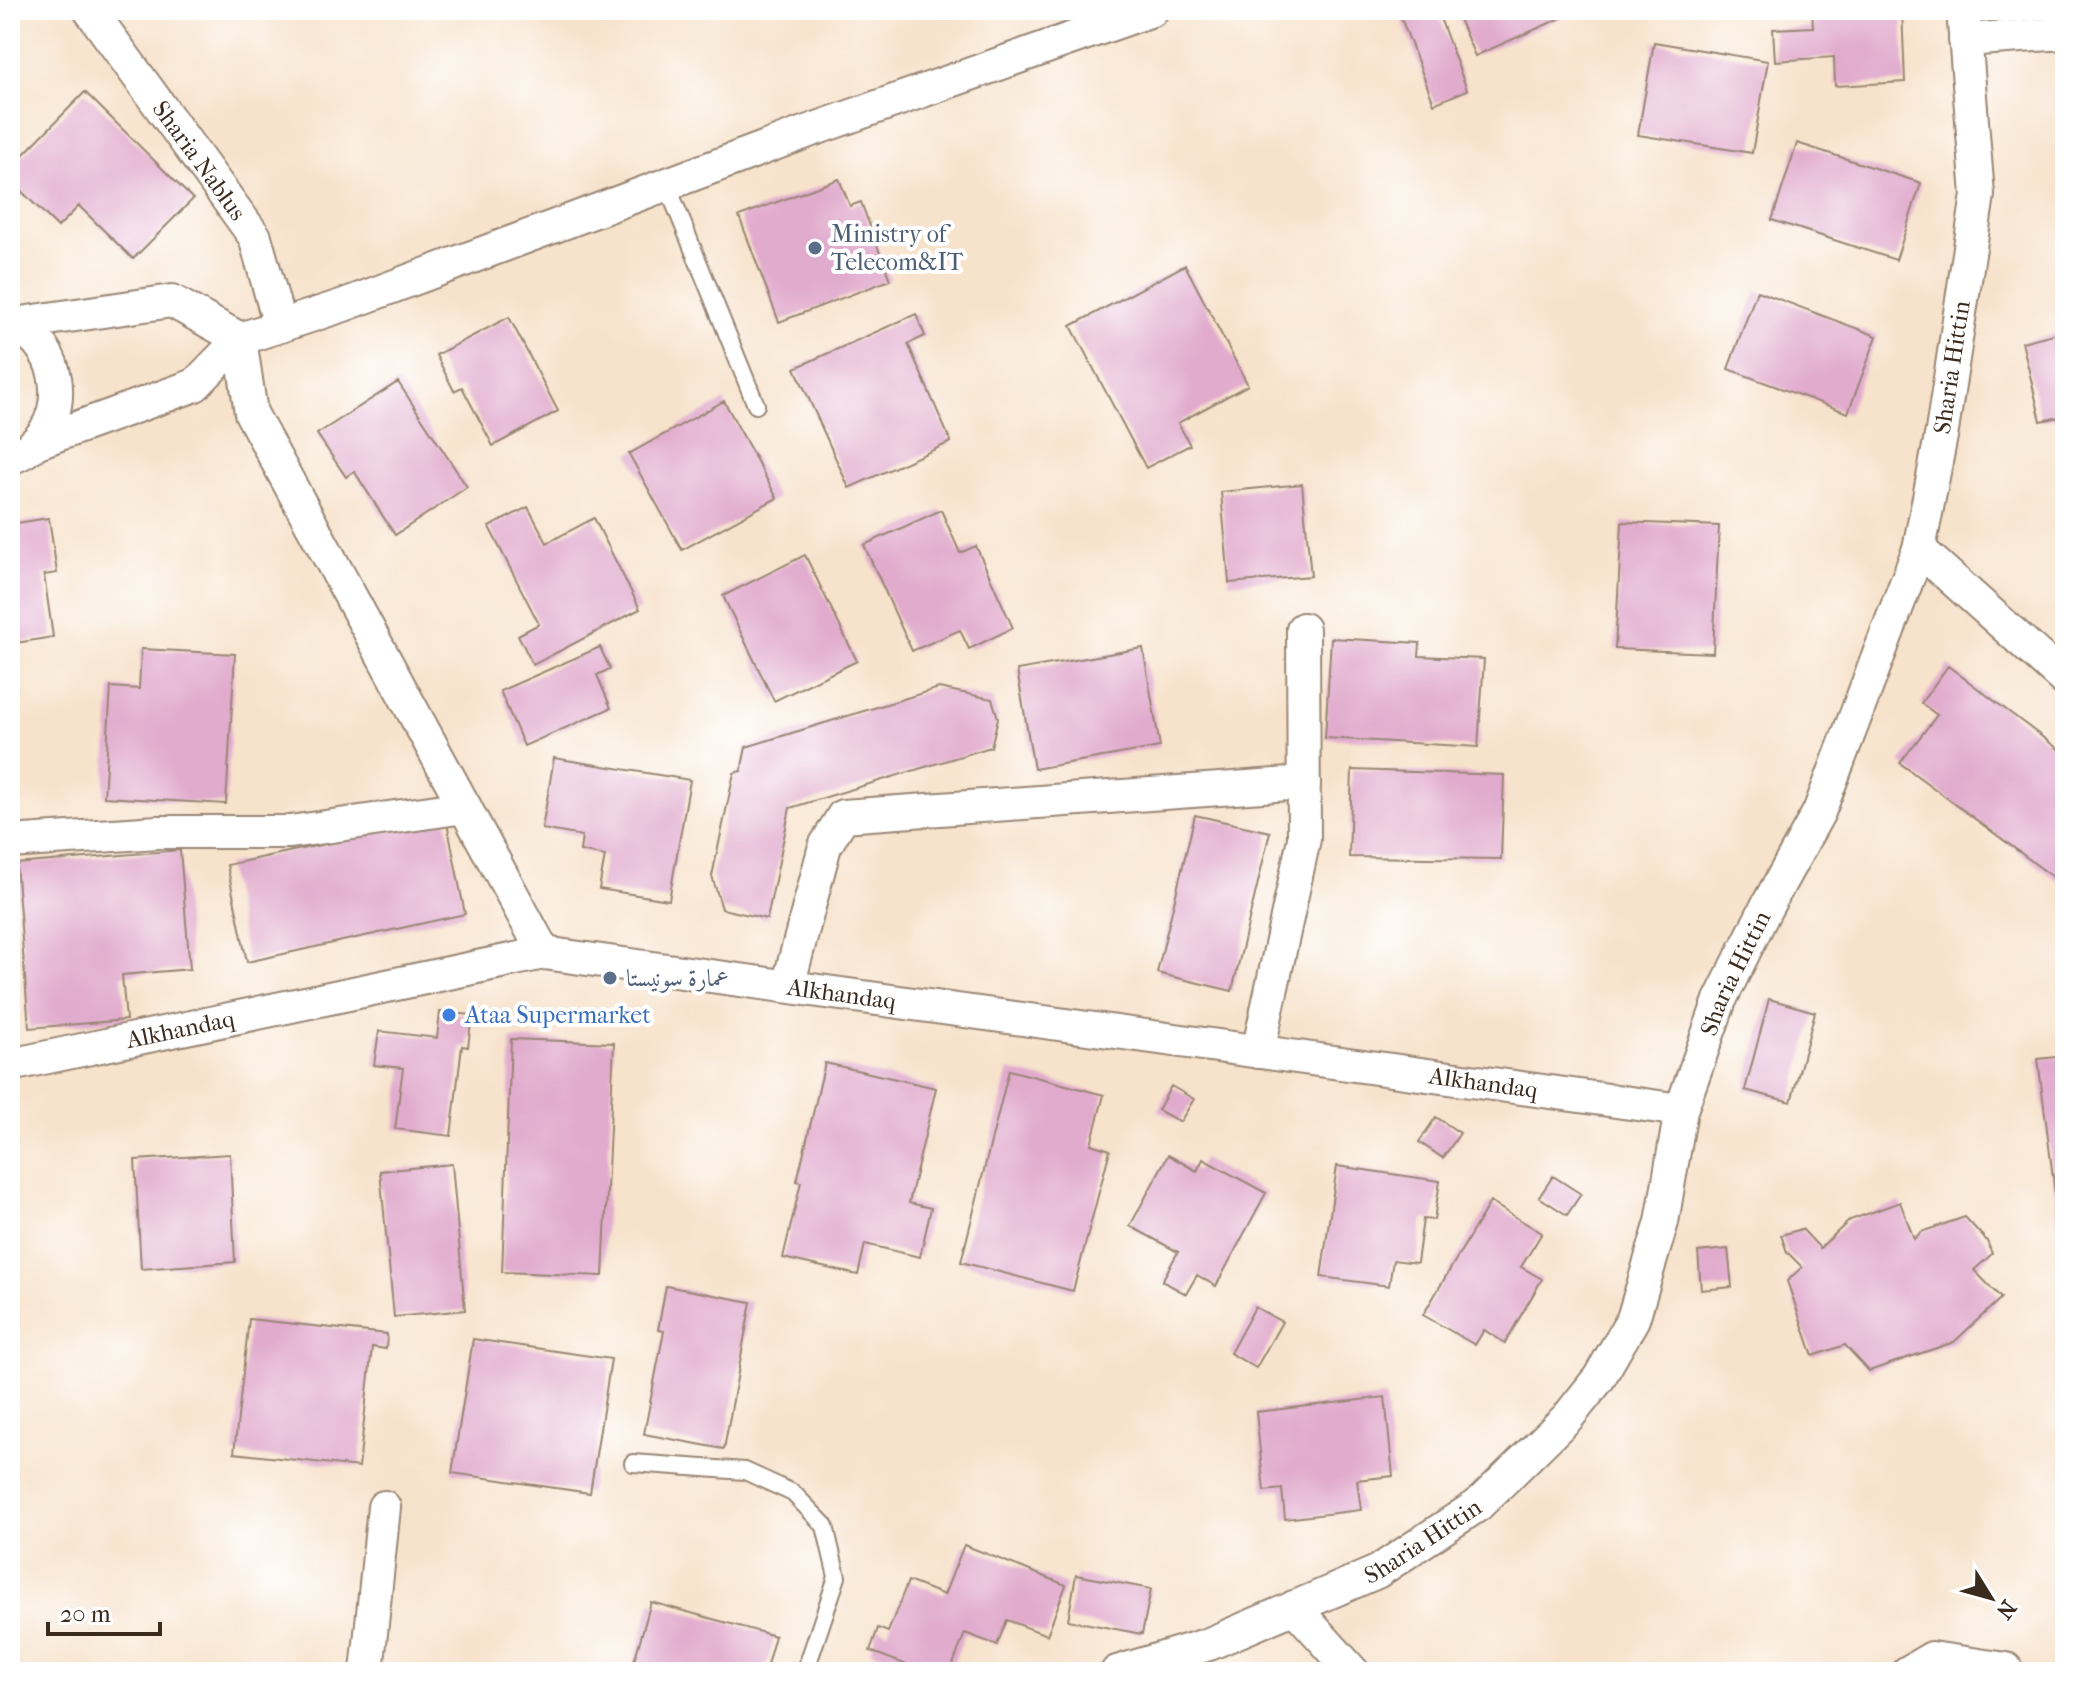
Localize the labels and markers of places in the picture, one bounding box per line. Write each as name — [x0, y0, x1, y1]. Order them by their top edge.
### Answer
place label: Ministry of Telecom&IT — [831, 220, 964, 276]
marker: Ministry of Telecom&IT — [806, 239, 824, 257]
place label: عمارة سونيستا — [626, 964, 729, 993]
marker: عمارة سونيستا — [601, 969, 619, 987]
place label: Ataa Supermarket — [464, 1001, 651, 1029]
marker: Ataa Supermarket — [440, 1006, 458, 1024]

